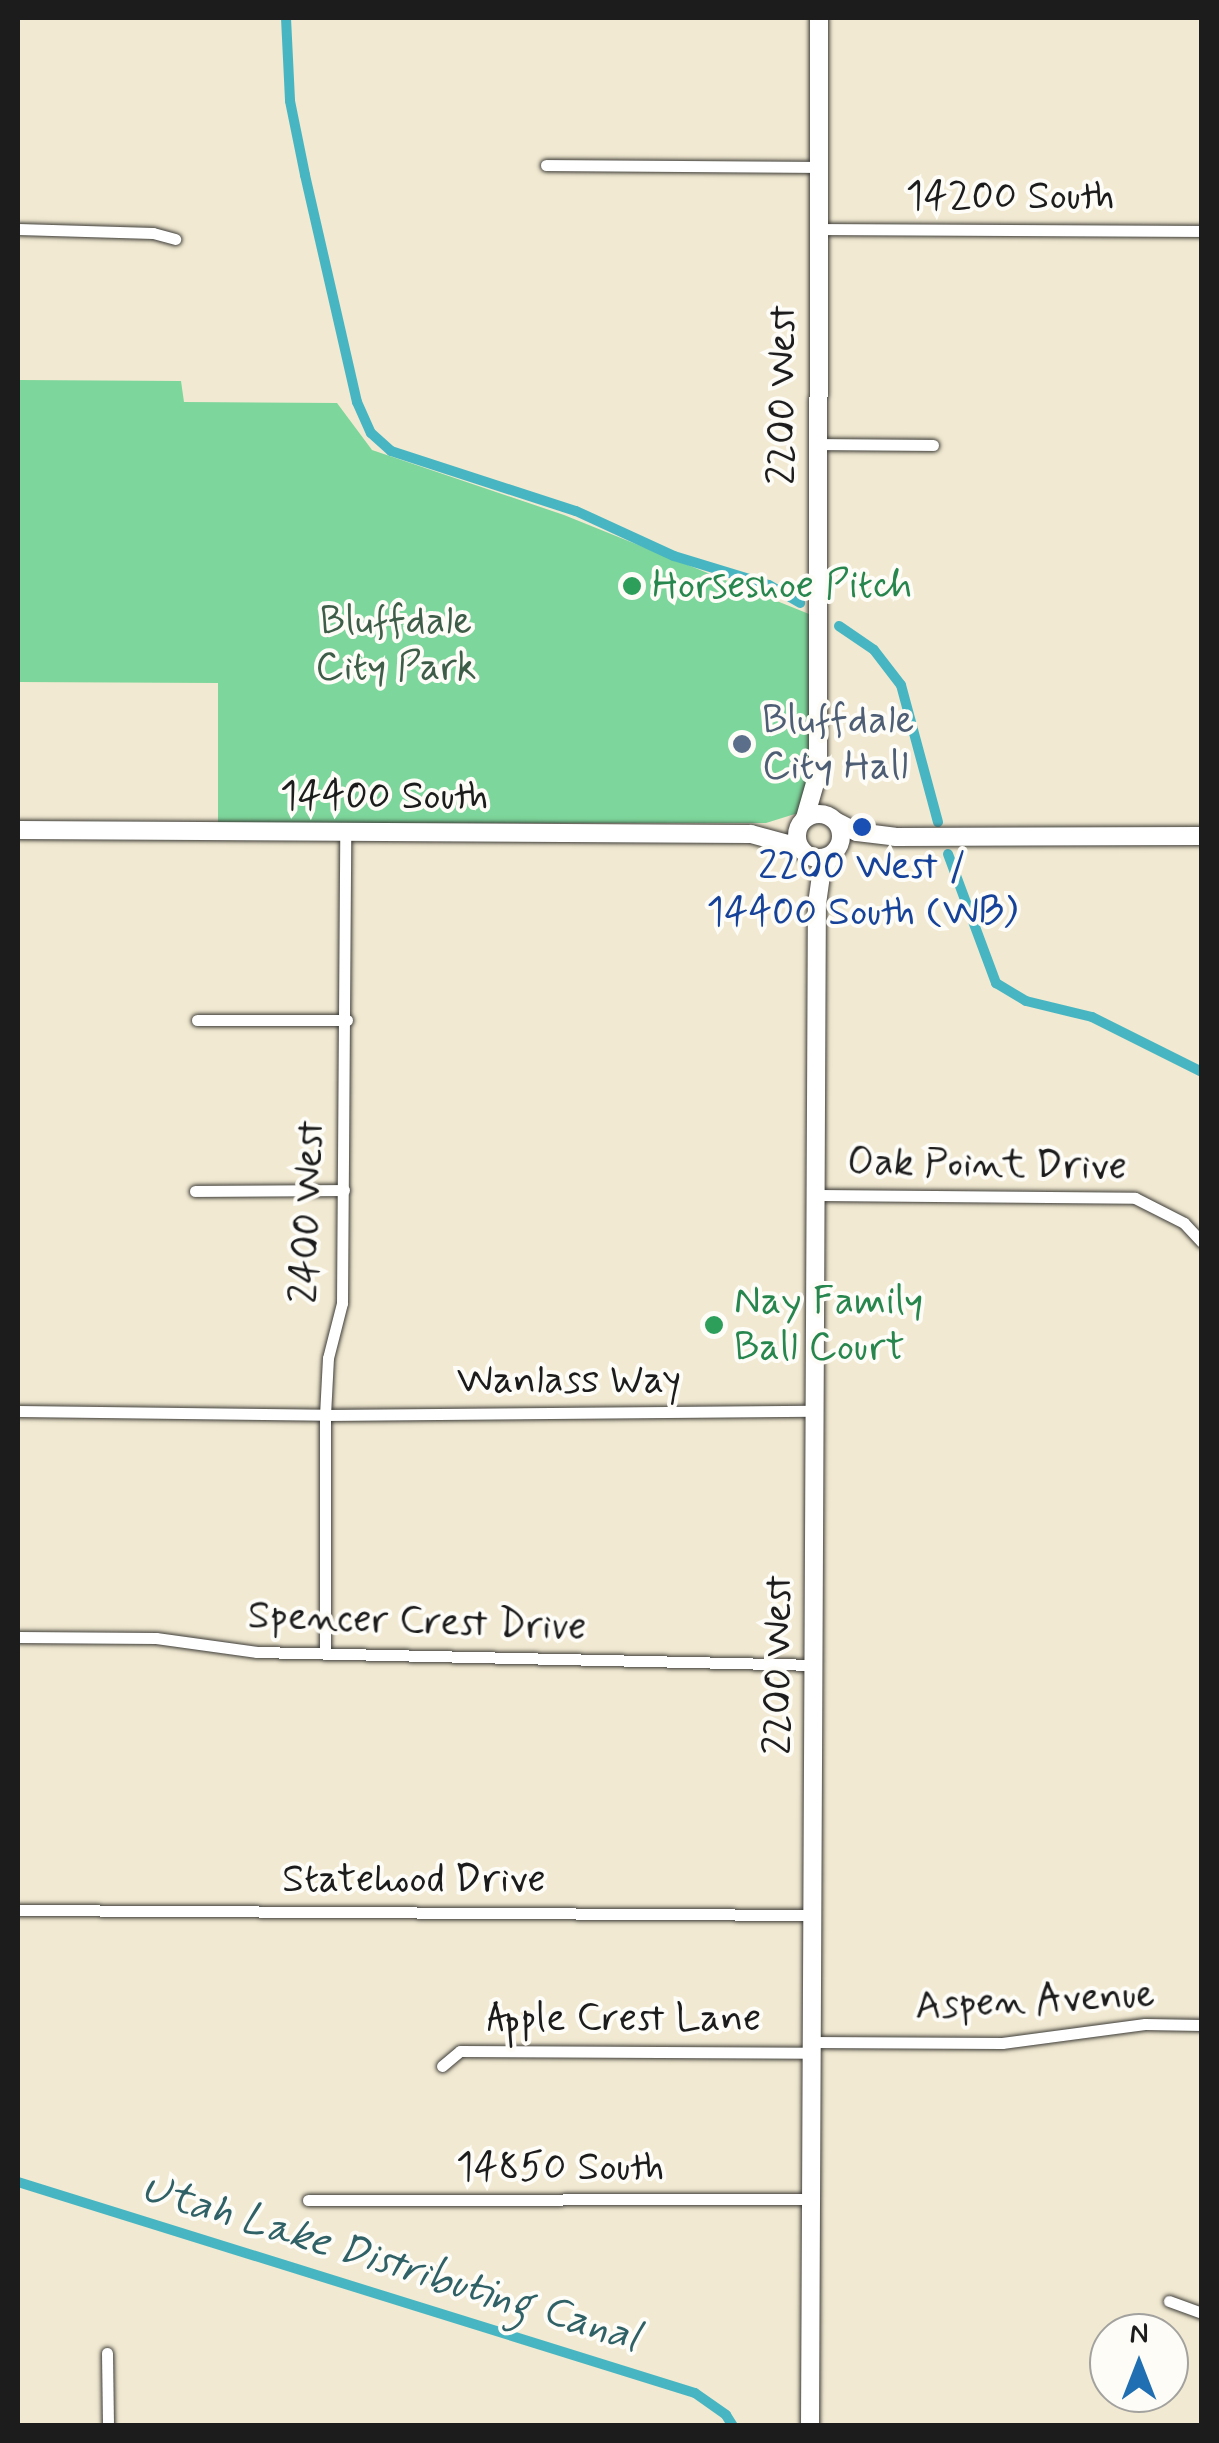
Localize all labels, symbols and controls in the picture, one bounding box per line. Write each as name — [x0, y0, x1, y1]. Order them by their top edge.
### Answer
street label: 14200 South — [906, 173, 1114, 221]
street label: 2200 West — [759, 305, 807, 485]
place label: Horseshoe Pitch — [652, 562, 911, 610]
marker: Horseshoe Pitch — [621, 575, 643, 597]
park label: Bluffdale City Park — [315, 598, 477, 692]
place label: Bluffdale City Hall — [762, 697, 914, 791]
marker: Bluffdale City Hall — [731, 733, 753, 755]
street label: 14400 South — [280, 773, 488, 821]
marker: 2200 West / 14400 South (WB) — [851, 816, 873, 838]
place label: 2200 West / 14400 South (WB) — [706, 843, 1018, 937]
street label: 2400 West — [281, 1120, 335, 1304]
street label: Oak Point Drive — [855, 1139, 1119, 1191]
place label: Nay Family Ball Court — [734, 1278, 927, 1372]
marker: Nay Family Ball Court — [703, 1314, 725, 1336]
street label: Wanlass Way — [454, 1357, 684, 1405]
street label: 2200 West — [755, 1575, 803, 1755]
street label: Spencer Crest Drive — [246, 1592, 588, 1652]
street label: Statehood Drive — [283, 1856, 545, 1904]
street label: Aspen Avenue — [911, 1971, 1159, 2031]
street label: Apple Crest Lane — [486, 1995, 762, 2043]
street label: 14850 South — [456, 2144, 664, 2192]
water label: Utah Lake Distributing Canal — [133, 2164, 647, 2364]
north arrow — [1089, 2313, 1189, 2413]
text: N — [1130, 2316, 1148, 2353]

